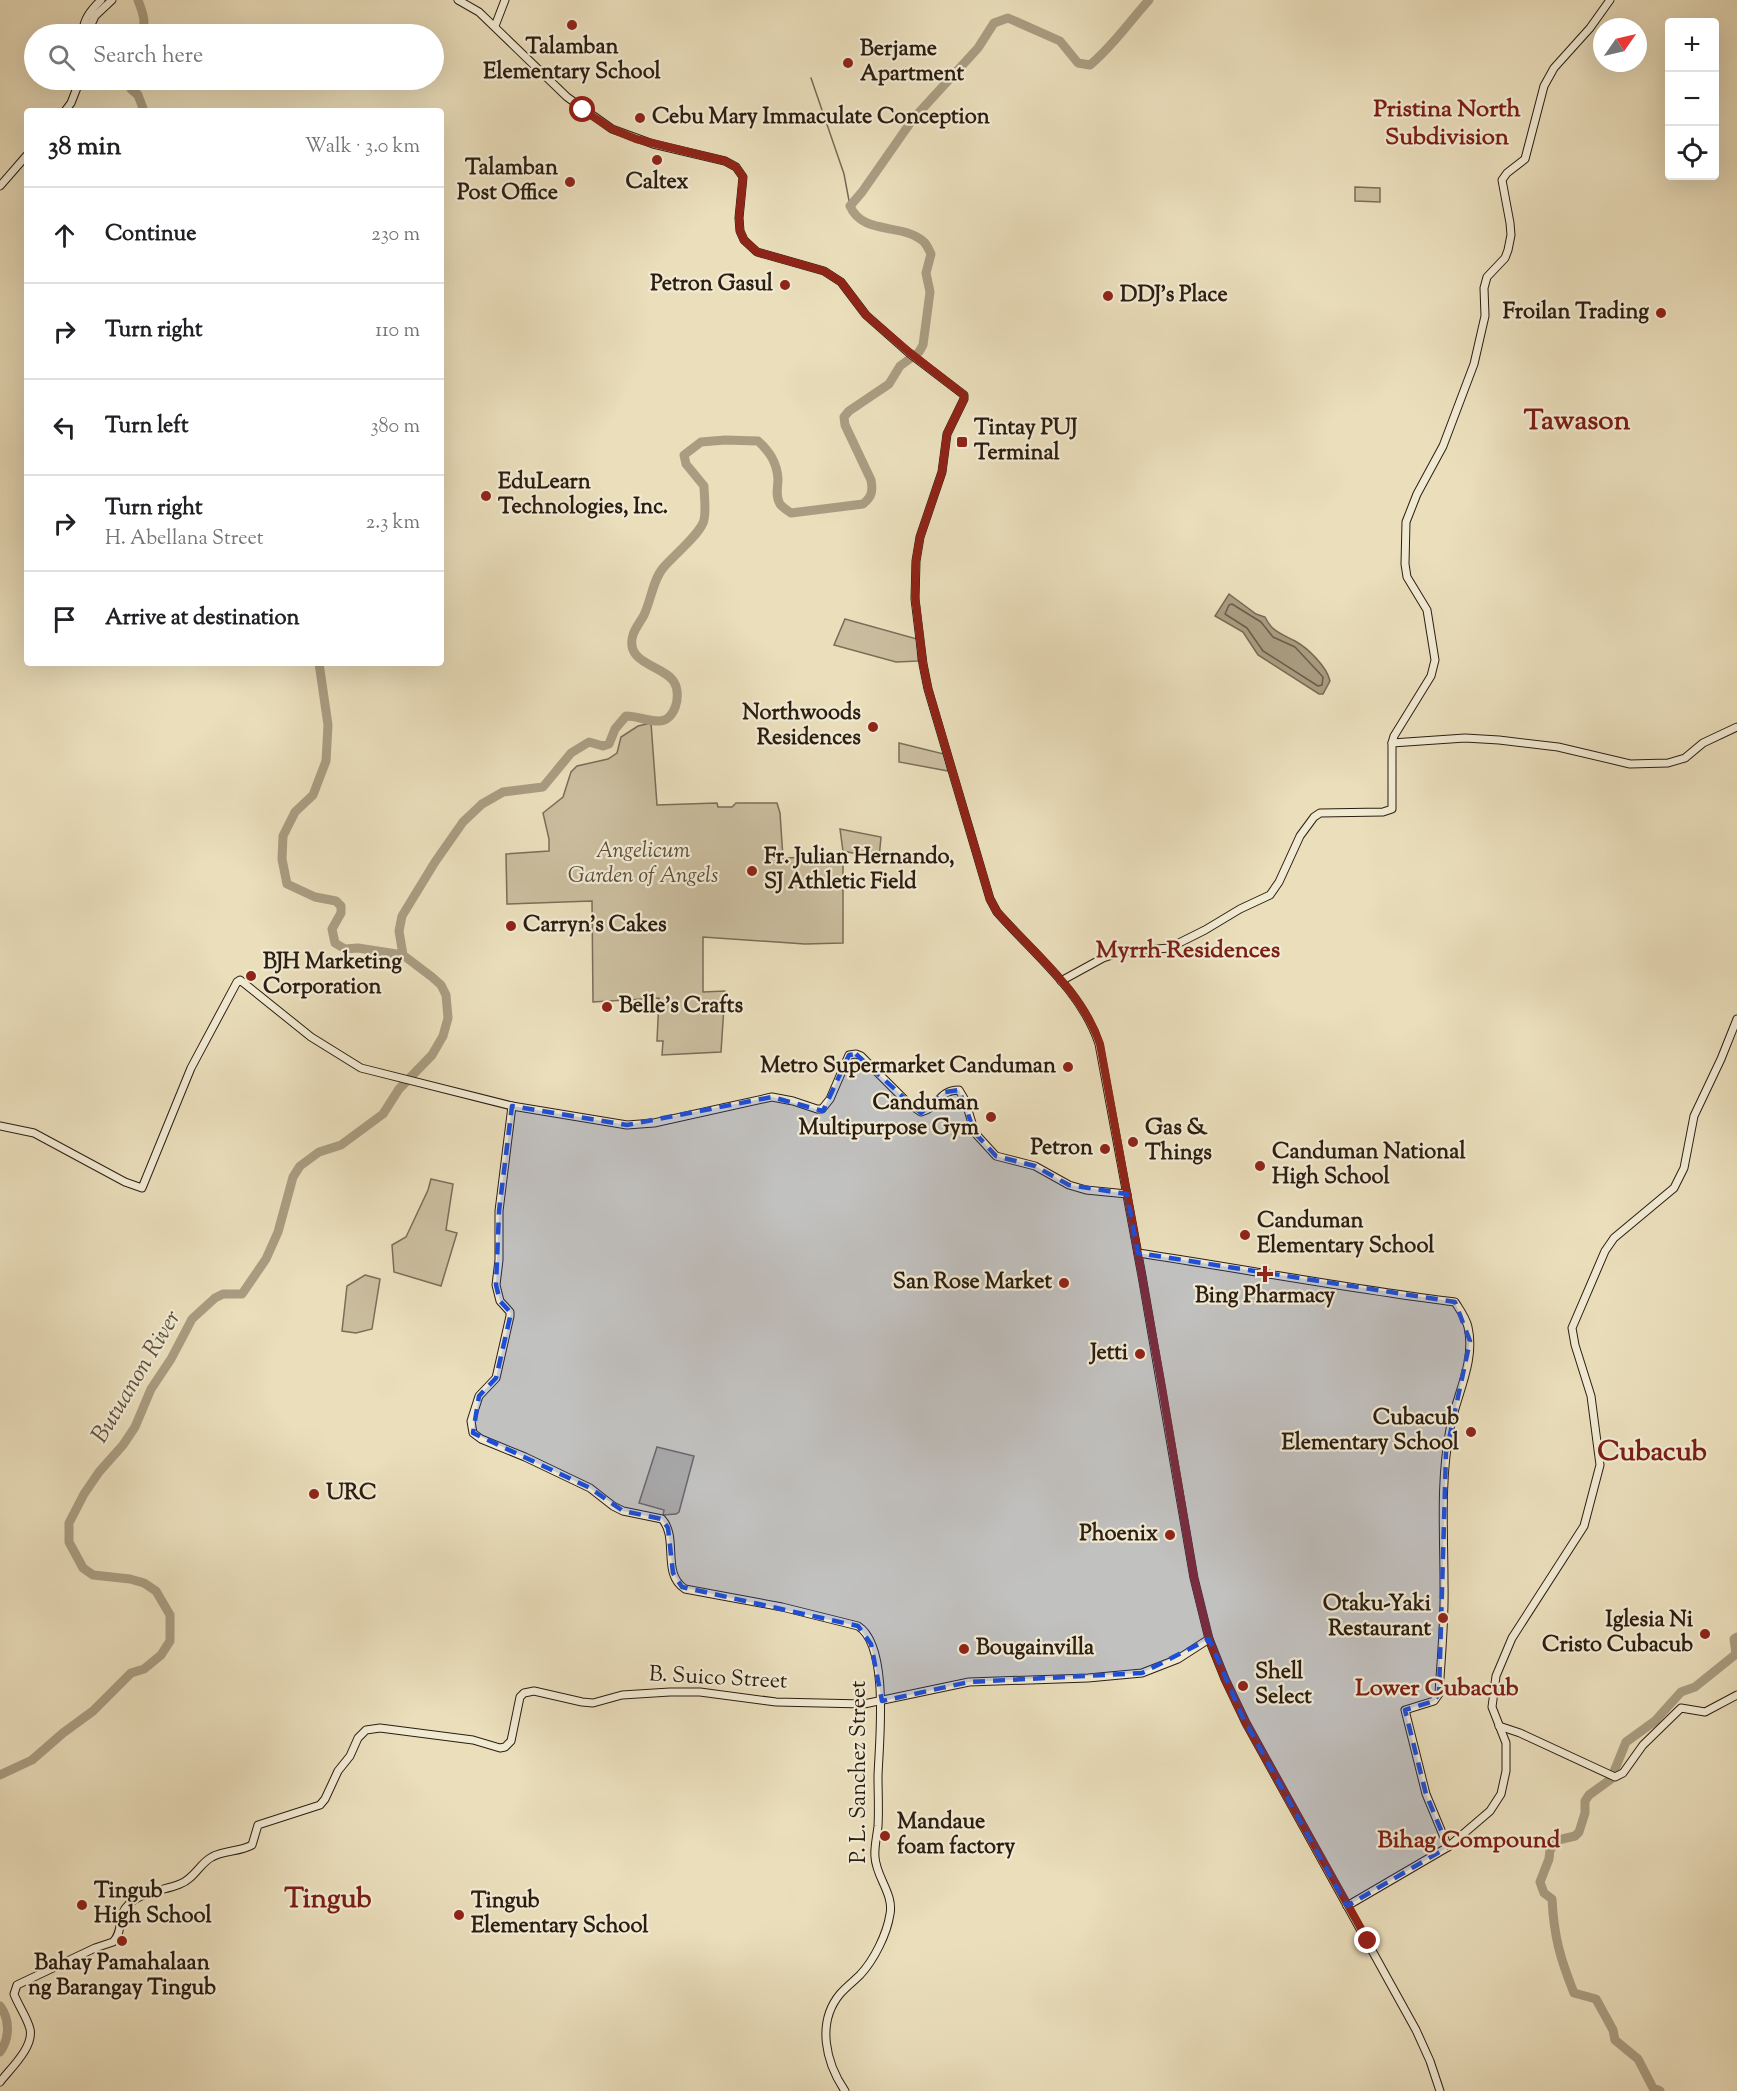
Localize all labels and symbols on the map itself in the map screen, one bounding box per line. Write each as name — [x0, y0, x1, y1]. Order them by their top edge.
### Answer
marker: Talamban Elementary School — [565, 18, 579, 32]
north arrow — [1593, 18, 1647, 72]
place label: Talamban Elementary School — [483, 32, 662, 89]
place label: Berjame Apartment — [860, 34, 964, 91]
marker: Berjame Apartment — [841, 56, 855, 70]
district label: Pristina North Subdivision — [1373, 93, 1521, 155]
route start — [569, 96, 595, 122]
place label: Cebu Mary Immaculate Conception — [652, 102, 990, 134]
marker: Cebu Mary Immaculate Conception — [633, 111, 647, 125]
place label: Talamban Post Office — [457, 153, 558, 210]
marker: Caltex — [650, 153, 664, 167]
place label: Caltex — [625, 167, 689, 199]
marker: Talamban Post Office — [563, 175, 577, 189]
place label: Petron Gasul — [650, 269, 774, 301]
marker: Petron Gasul — [778, 278, 792, 292]
place label: DDJ’s Place — [1120, 280, 1228, 312]
marker: DDJ’s Place — [1101, 289, 1115, 303]
place label: Froilan Trading — [1503, 297, 1649, 329]
marker: Froilan Trading — [1654, 306, 1668, 320]
district label: Tawason — [1524, 402, 1631, 442]
place label: Tintay PUJ Terminal — [974, 413, 1078, 470]
marker: Tintay PUJ Terminal — [955, 435, 969, 449]
place label: EduLearn Technologies, Inc. — [498, 467, 668, 524]
marker: EduLearn Technologies, Inc. — [479, 489, 493, 503]
place label: Northwoods Residences — [742, 698, 861, 755]
marker: Northwoods Residences — [866, 720, 880, 734]
park label: Angelicum Garden of Angels — [568, 836, 718, 893]
place label: Fr. Julian Hernando, SJ Athletic Field — [764, 842, 954, 899]
marker: Fr. Julian Hernando, SJ Athletic Field — [745, 864, 759, 878]
place label: Carryn's Cakes — [523, 910, 667, 942]
marker: Carryn's Cakes — [504, 919, 518, 933]
district label: Myrrh Residences — [1096, 934, 1280, 968]
place label: BJH Marketing Corporation — [263, 947, 402, 1004]
marker: BJH Marketing Corporation — [244, 969, 258, 983]
place label: Belle's Crafts — [619, 991, 743, 1023]
marker: Belle's Crafts — [600, 1000, 614, 1014]
place label: Metro Supermarket Canduman — [760, 1051, 1056, 1083]
marker: Metro Supermarket Canduman — [1061, 1060, 1075, 1074]
place label: Canduman Multipurpose Gym — [799, 1088, 980, 1145]
marker: Canduman Multipurpose Gym — [984, 1110, 998, 1124]
place label: Gas & Things — [1145, 1113, 1212, 1170]
place label: Petron — [1031, 1133, 1093, 1165]
marker: Gas & Things — [1126, 1135, 1140, 1149]
place label: Canduman National High School — [1272, 1137, 1466, 1194]
marker: Petron — [1098, 1142, 1112, 1156]
marker: Canduman National High School — [1253, 1159, 1267, 1173]
place label: Canduman Elementary School — [1257, 1206, 1435, 1263]
marker: Canduman Elementary School — [1238, 1228, 1252, 1242]
place label: San Rose Market — [893, 1267, 1052, 1299]
marker: Bing Pharmacy — [1258, 1267, 1272, 1281]
marker: San Rose Market — [1057, 1276, 1071, 1290]
place label: Bing Pharmacy — [1195, 1281, 1335, 1313]
water label: Butuanon River — [84, 1304, 190, 1450]
place label: Jetti — [1088, 1338, 1129, 1370]
marker: Jetti — [1133, 1347, 1147, 1361]
place label: Cubacub Elementary School — [1282, 1403, 1460, 1460]
marker: Cubacub Elementary School — [1464, 1425, 1478, 1439]
district label: Cubacub — [1597, 1433, 1707, 1473]
place label: URC — [326, 1478, 377, 1510]
marker: URC — [307, 1487, 321, 1501]
place label: Phoenix — [1079, 1519, 1158, 1551]
marker: Phoenix — [1163, 1528, 1177, 1542]
place label: Otaku-Yaki Restaurant — [1323, 1589, 1432, 1646]
place label: Iglesia Ni Cristo Cubacub — [1542, 1605, 1694, 1662]
marker: Otaku-Yaki Restaurant — [1436, 1611, 1450, 1625]
marker: Iglesia Ni Cristo Cubacub — [1698, 1627, 1712, 1641]
place label: Bougainvilla — [976, 1633, 1095, 1665]
marker: Bougainvilla — [957, 1642, 971, 1656]
place label: Shell Select — [1255, 1657, 1312, 1714]
street label: B. Suico Street — [648, 1659, 789, 1699]
district label: Lower Cubacub — [1355, 1672, 1519, 1706]
marker: Shell Select — [1236, 1679, 1250, 1693]
street label: P. L. Sanchez Street — [844, 1680, 876, 1864]
place label: Mandaue foam factory — [897, 1807, 1015, 1864]
district label: Bihag Compound — [1378, 1824, 1561, 1858]
marker: Mandaue foam factory — [878, 1829, 892, 1843]
place label: Tingub High School — [94, 1876, 212, 1933]
district label: Tingub — [284, 1880, 372, 1920]
place label: Tingub Elementary School — [471, 1886, 649, 1943]
marker: Tingub High School — [75, 1898, 89, 1912]
marker: Tingub Elementary School — [452, 1908, 466, 1922]
route end — [1354, 1927, 1380, 1953]
marker: Bahay Pamahalaan ng Barangay Tingub — [115, 1934, 129, 1948]
place label: Bahay Pamahalaan ng Barangay Tingub — [28, 1948, 216, 2005]

